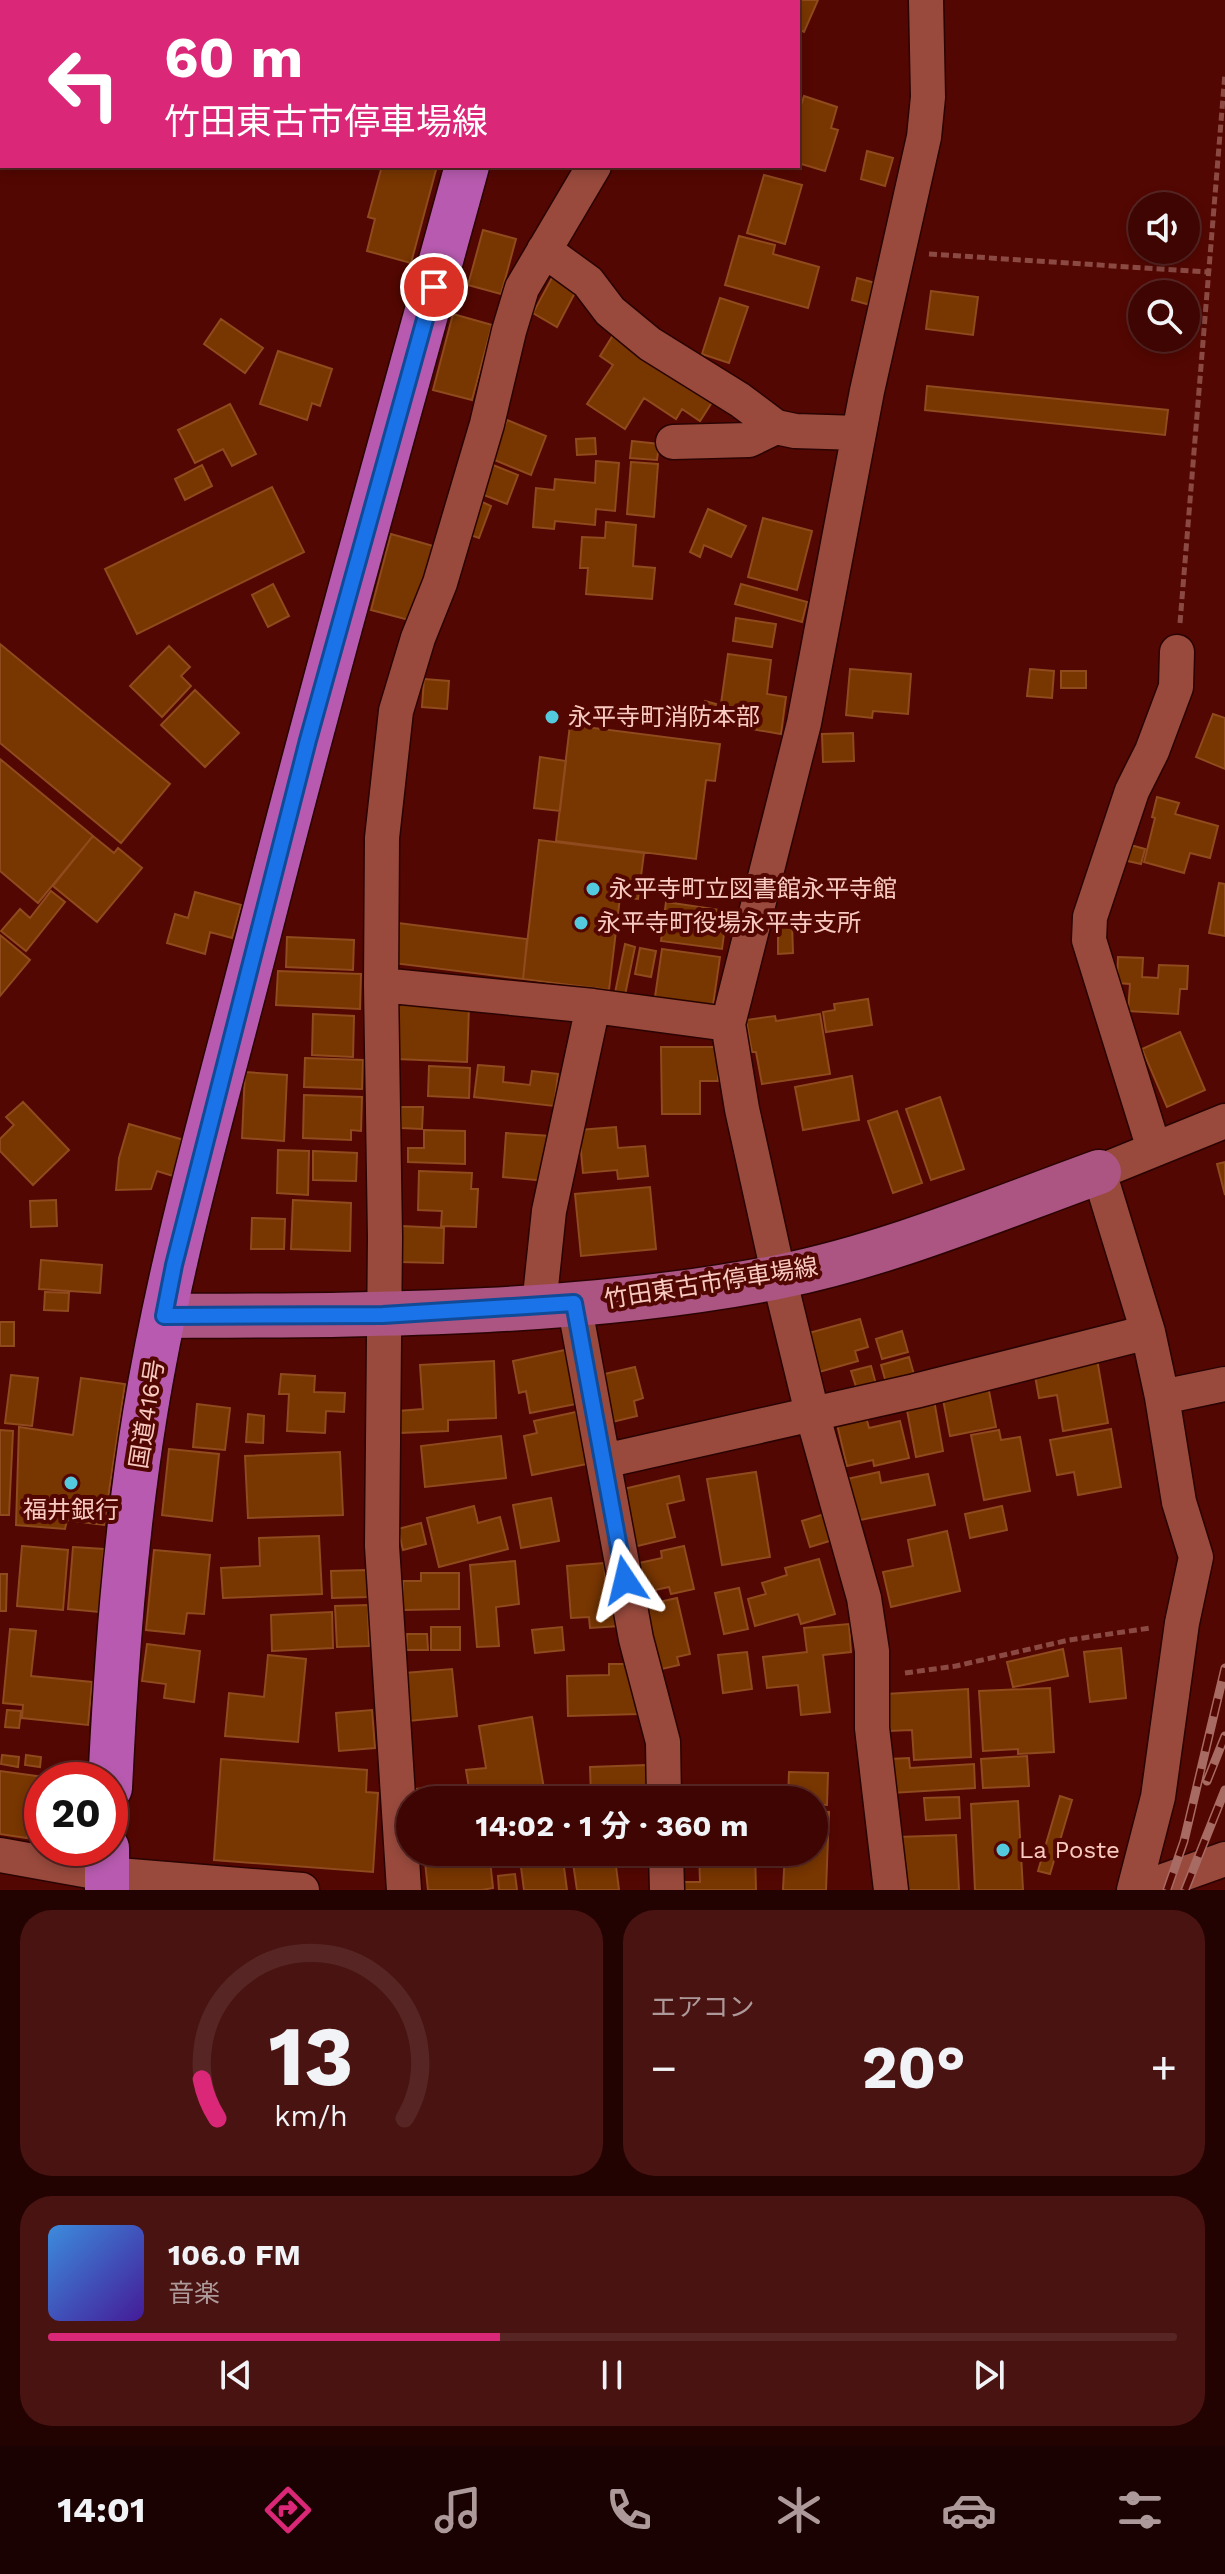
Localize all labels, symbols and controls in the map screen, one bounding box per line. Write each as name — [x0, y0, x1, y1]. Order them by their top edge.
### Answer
text: 60 m — [164, 25, 303, 91]
icon: left — [32, 32, 136, 136]
text: 竹田東古市停車場線 — [164, 101, 488, 143]
map controls — [1128, 192, 1200, 352]
button: sound — [1128, 192, 1200, 264]
pin — [400, 253, 468, 321]
icon: arrive — [412, 265, 456, 309]
button: search — [1128, 280, 1200, 352]
place label: 永平寺町消防本部 — [568, 703, 760, 731]
marker: 永平寺町消防本部 — [543, 708, 561, 726]
place label: 永平寺町立図書館永平寺館 — [609, 875, 897, 903]
marker: 永平寺町立図書館永平寺館 — [584, 880, 602, 898]
place label: 永平寺町役場永平寺支所 — [597, 909, 861, 937]
marker: 永平寺町役場永平寺支所 — [572, 914, 590, 932]
street label: 竹田東古市停車場線 — [602, 1252, 820, 1314]
street label: 国道416号 — [125, 1357, 169, 1471]
marker: 福井銀行 — [62, 1474, 80, 1492]
place label: 福井銀行 — [23, 1496, 119, 1524]
position arrow — [583, 1538, 667, 1622]
speed limit sign: 20 — [24, 1762, 128, 1866]
text: 14:02 · 1 分 · 360 m — [476, 1808, 749, 1843]
place label: La Poste — [1019, 1836, 1120, 1864]
marker: La Poste — [994, 1841, 1012, 1859]
text: エアコン — [651, 1992, 755, 2022]
text: 13 — [269, 2008, 354, 2105]
text: 20° — [862, 2032, 966, 2103]
text: − — [651, 2042, 677, 2094]
text: + — [1150, 2042, 1177, 2094]
text: km/h — [274, 2099, 348, 2133]
text: 106.0 FM — [168, 2237, 301, 2272]
text: 音楽 — [168, 2278, 220, 2308]
icon: previous — [214, 2353, 258, 2397]
icon: pause — [590, 2353, 634, 2397]
icon: next — [967, 2353, 1011, 2397]
icon: directions — [260, 2482, 316, 2538]
icon: music — [430, 2482, 486, 2538]
icon: phone — [601, 2482, 657, 2538]
icon: climate — [771, 2482, 827, 2538]
icon: car — [941, 2482, 997, 2538]
icon: filters — [1112, 2482, 1168, 2538]
text: 14:01 — [57, 2489, 146, 2531]

